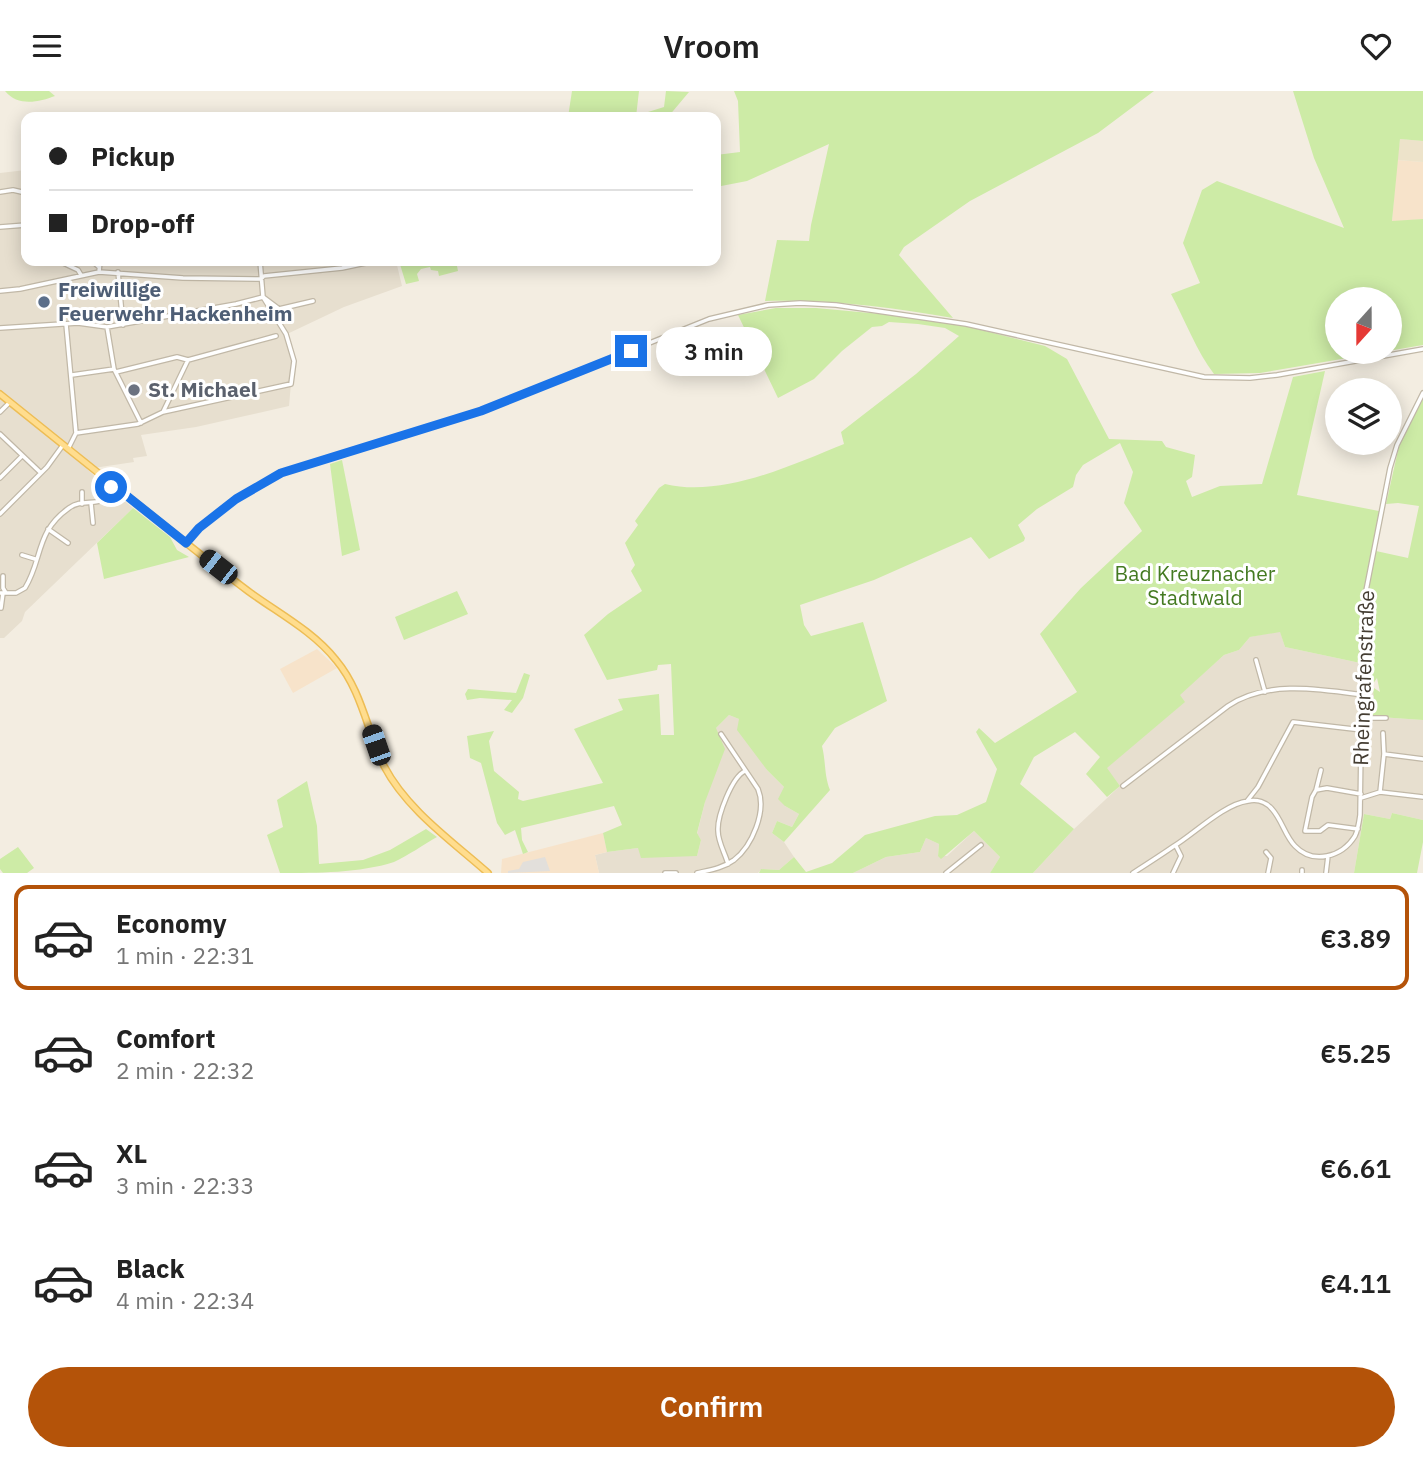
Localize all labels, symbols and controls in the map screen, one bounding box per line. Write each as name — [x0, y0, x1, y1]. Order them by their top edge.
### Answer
text: Vroom — [663, 25, 760, 67]
icon: menu — [28, 27, 66, 65]
icon: heart — [1357, 27, 1395, 65]
text: Pickup — [91, 139, 175, 173]
text: Drop-off — [91, 206, 194, 240]
place label: Freiwillige Feuerwehr Hackenheim — [58, 275, 293, 327]
north arrow — [1325, 287, 1402, 364]
map controls — [1325, 287, 1402, 455]
marker: Freiwillige Feuerwehr Hackenheim — [36, 294, 52, 310]
callout: 3 min — [656, 327, 771, 375]
route end — [615, 335, 647, 367]
text: 3 min — [684, 336, 744, 366]
place label: St. Michael — [148, 375, 257, 403]
button: layers — [1325, 378, 1402, 455]
marker: St. Michael — [126, 382, 142, 398]
route start — [95, 471, 127, 503]
car — [195, 546, 242, 588]
park label: Bad Kreuznacher Stadtwald — [1115, 559, 1276, 611]
street label: Rheingrafenstraße — [1346, 590, 1380, 766]
car — [360, 722, 393, 768]
icon: car — [32, 906, 95, 969]
text: Economy — [116, 906, 227, 940]
text: €3.89 — [1320, 921, 1391, 955]
text: 1 min · 22:31 — [116, 940, 254, 970]
icon: car — [32, 1021, 95, 1084]
text: Comfort — [116, 1021, 215, 1055]
text: €5.25 — [1320, 1036, 1391, 1070]
text: 2 min · 22:32 — [116, 1055, 254, 1085]
icon: car — [32, 1136, 95, 1199]
text: XL — [116, 1136, 147, 1170]
text: €6.61 — [1320, 1151, 1391, 1185]
text: 3 min · 22:33 — [116, 1170, 254, 1200]
icon: car — [32, 1251, 95, 1314]
text: Black — [116, 1251, 184, 1285]
text: €4.11 — [1320, 1266, 1391, 1300]
text: 4 min · 22:34 — [116, 1285, 254, 1315]
button: Confirm — [28, 1367, 1395, 1447]

